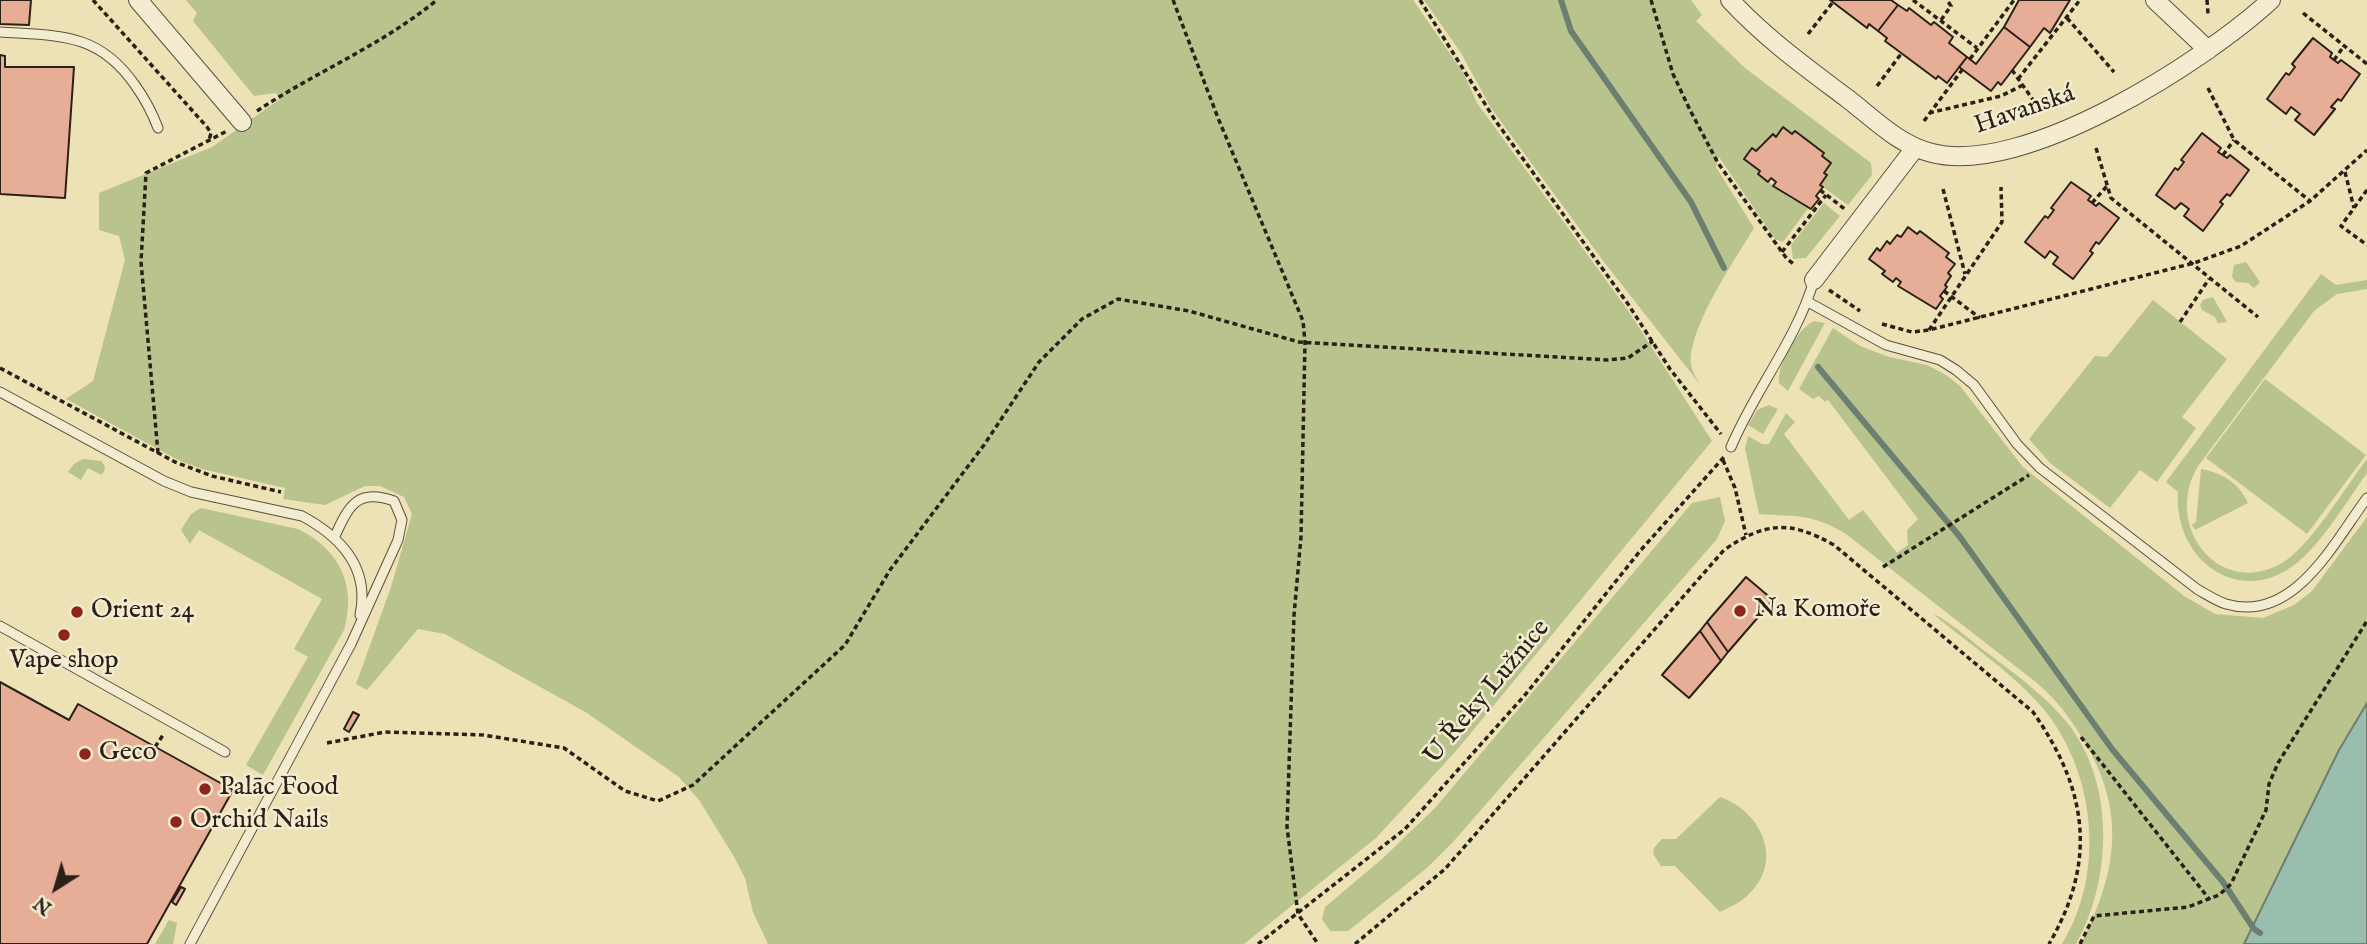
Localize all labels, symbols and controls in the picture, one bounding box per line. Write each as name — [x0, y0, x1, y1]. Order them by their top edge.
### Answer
street label: Havanská — [1971, 79, 2079, 143]
place label: Na Komoře — [1754, 595, 1881, 627]
place label: Orient 24 — [91, 596, 194, 628]
marker: Na Komoře — [1732, 603, 1748, 619]
marker: Orient 24 — [69, 604, 85, 620]
street label: U Řeky Lužnice — [1418, 614, 1558, 772]
marker: Vape shop — [56, 627, 72, 643]
place label: Vape shop — [9, 646, 119, 678]
place label: Geco — [99, 738, 157, 770]
marker: Geco — [77, 746, 93, 762]
place label: Palāc Food — [219, 773, 338, 805]
marker: Palāc Food — [197, 781, 213, 797]
place label: Orchid Nails — [190, 806, 329, 838]
marker: Orchid Nails — [168, 814, 184, 830]
north arrow — [21, 853, 91, 923]
text: N — [30, 890, 57, 919]

